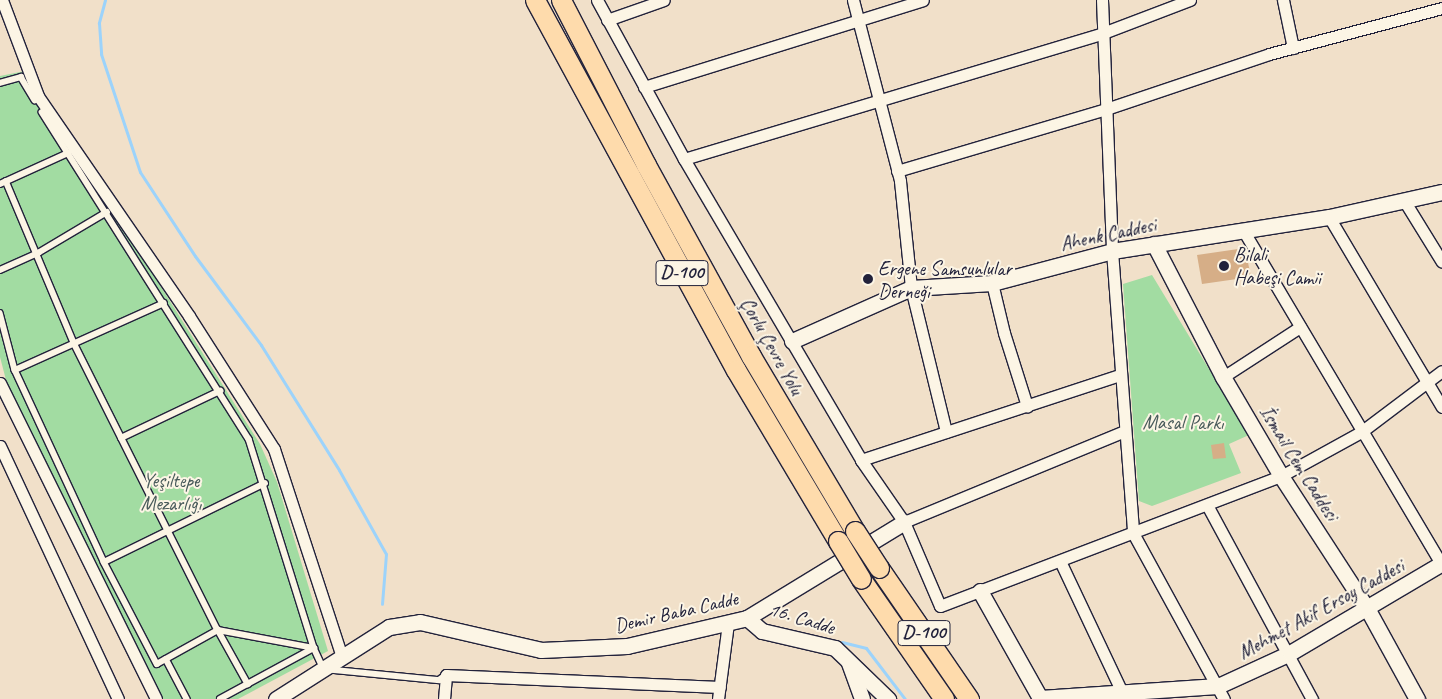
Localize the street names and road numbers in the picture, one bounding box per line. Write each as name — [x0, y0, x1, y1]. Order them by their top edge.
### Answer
street label: Ahenk Caddesi — [1058, 212, 1158, 256]
road number: D-100 — [654, 256, 710, 290]
street label: Çorlu Çevre Yolu — [735, 293, 809, 399]
street label: İsmail Cem Caddesi — [1254, 401, 1344, 525]
street label: Mehmet Akif Ersoy Caddesi — [1234, 553, 1408, 665]
street label: Demir Baba Cadde — [612, 586, 740, 638]
street label: 16. Cadde — [766, 597, 838, 639]
road number: D-100 — [896, 616, 952, 650]

